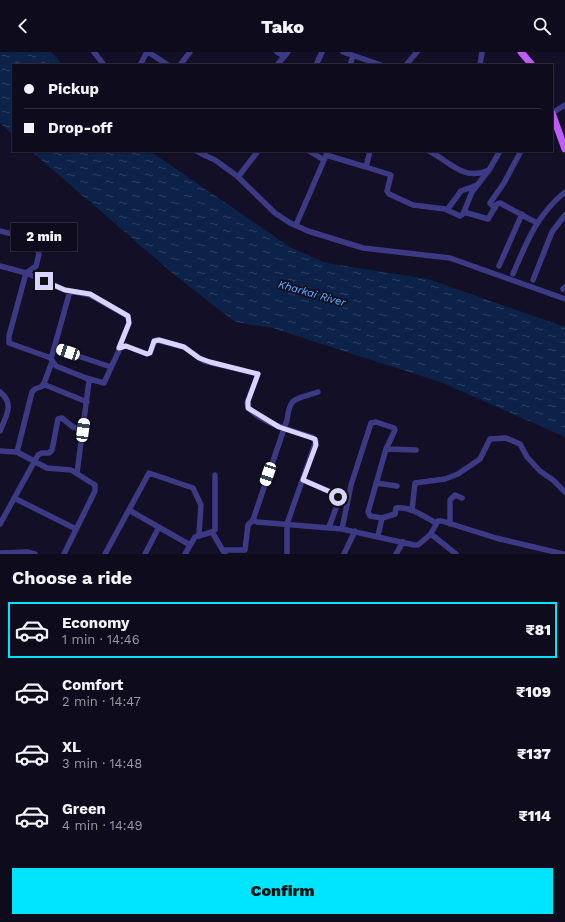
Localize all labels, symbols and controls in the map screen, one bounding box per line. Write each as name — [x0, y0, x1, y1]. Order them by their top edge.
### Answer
icon: back — [12, 15, 34, 37]
icon: search — [531, 15, 553, 37]
text: Tako — [261, 16, 304, 37]
text: Pickup — [48, 80, 99, 98]
text: Drop-off — [48, 119, 113, 137]
callout: 2 min — [11, 223, 77, 251]
text: 2 min — [26, 229, 62, 244]
route end — [35, 272, 53, 290]
water label: Kharkai River — [277, 278, 348, 310]
car — [55, 342, 81, 362]
car — [75, 417, 91, 443]
car — [258, 461, 278, 487]
route start — [329, 488, 347, 506]
text: Choose a ride — [12, 567, 132, 588]
icon: car — [14, 612, 50, 648]
text: Economy — [62, 614, 129, 632]
text: ₹81 — [526, 621, 551, 639]
text: 1 min · 14:46 — [62, 632, 140, 647]
icon: car — [14, 674, 50, 710]
text: Comfort — [62, 676, 123, 694]
text: ₹109 — [516, 683, 551, 701]
text: 2 min · 14:47 — [62, 694, 141, 709]
icon: car — [14, 736, 50, 772]
text: XL — [62, 738, 81, 756]
text: ₹137 — [517, 745, 551, 763]
text: 3 min · 14:48 — [62, 756, 142, 771]
icon: car — [14, 798, 50, 834]
text: Green — [62, 800, 106, 818]
text: ₹114 — [518, 807, 551, 825]
text: 4 min · 14:49 — [62, 818, 143, 833]
button: Confirm — [12, 868, 553, 914]

